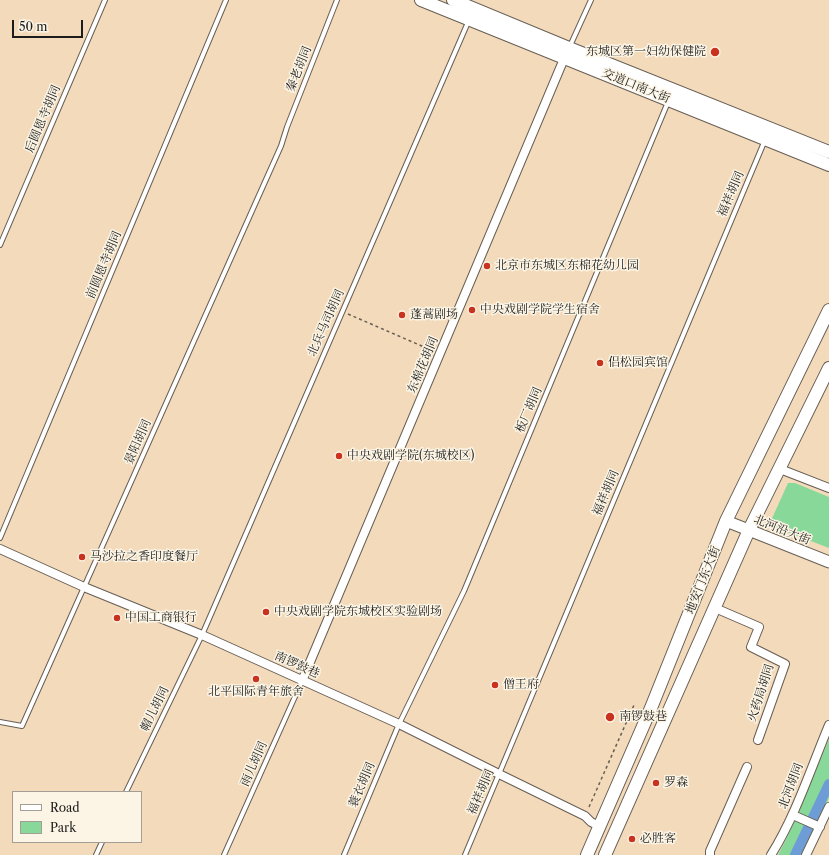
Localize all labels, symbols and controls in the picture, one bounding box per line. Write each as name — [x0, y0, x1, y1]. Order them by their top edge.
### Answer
scale bar — [14, 12, 85, 38]
text: 50 m — [19, 19, 48, 34]
street label: 秦老胡同 — [283, 44, 315, 94]
place label: 东城区第一妇幼保健院 — [586, 45, 706, 59]
marker: 东城区第一妇幼保健院 — [709, 46, 721, 58]
street label: 交道口南大街 — [600, 66, 672, 106]
street label: 后圆恩寺胡同 — [22, 83, 64, 155]
street label: 福祥胡同 — [715, 169, 747, 219]
street label: 前圆恩寺胡同 — [83, 229, 125, 301]
place label: 北京市东城区东棉花幼儿园 — [495, 259, 639, 273]
marker: 北京市东城区东棉花幼儿园 — [482, 261, 492, 271]
street label: 北兵马司胡同 — [305, 287, 347, 359]
place label: 中央戏剧学院学生宿舍 — [480, 303, 600, 317]
marker: 中央戏剧学院学生宿舍 — [467, 305, 477, 315]
place label: 蓬蒿剧场 — [410, 308, 458, 322]
marker: 蓬蒿剧场 — [397, 310, 407, 320]
street label: 东棉花胡同 — [405, 335, 441, 395]
place label: 侣松园宾馆 — [608, 356, 668, 370]
marker: 侣松园宾馆 — [595, 358, 605, 368]
street label: 板厂胡同 — [513, 385, 545, 435]
street label: 景阳胡同 — [122, 417, 154, 467]
place label: 中央戏剧学院(东城校区) — [347, 449, 474, 463]
marker: 中央戏剧学院(东城校区) — [334, 451, 344, 461]
street label: 福祥胡同 — [590, 468, 622, 518]
street label: 北河沿大街 — [751, 512, 813, 548]
street label: 地安门东大街 — [683, 544, 723, 616]
place label: 马沙拉之香印度餐厅 — [90, 550, 198, 564]
marker: 马沙拉之香印度餐厅 — [77, 552, 87, 562]
place label: 中央戏剧学院东城校区实验剧场 — [274, 605, 442, 619]
marker: 中央戏剧学院东城校区实验剧场 — [261, 607, 271, 617]
place label: 中国工商银行 — [125, 611, 197, 625]
marker: 中国工商银行 — [112, 613, 122, 623]
street label: 南锣鼓巷 — [272, 649, 322, 681]
street label: 火药局胡同 — [745, 662, 777, 724]
marker: 北平国际青年旅舍 — [251, 674, 261, 684]
place label: 僧王府 — [503, 678, 539, 692]
marker: 僧王府 — [490, 680, 500, 690]
street label: 帽儿胡同 — [138, 684, 172, 734]
place label: 北平国际青年旅舍 — [208, 685, 304, 699]
place label: 南锣鼓巷 — [619, 710, 667, 724]
marker: 南锣鼓巷 — [604, 711, 616, 723]
street label: 雨儿胡同 — [238, 739, 270, 789]
street label: 蓑衣胡同 — [346, 760, 378, 810]
street label: 北河胡同 — [776, 761, 806, 811]
street label: 福祥胡同 — [465, 767, 497, 817]
place label: 罗森 — [664, 776, 688, 790]
marker: 罗森 — [651, 778, 661, 788]
legend — [12, 791, 142, 843]
text: Road — [50, 800, 80, 815]
text: Park — [50, 820, 76, 835]
place label: 必胜客 — [640, 832, 676, 846]
marker: 必胜客 — [627, 834, 637, 844]

